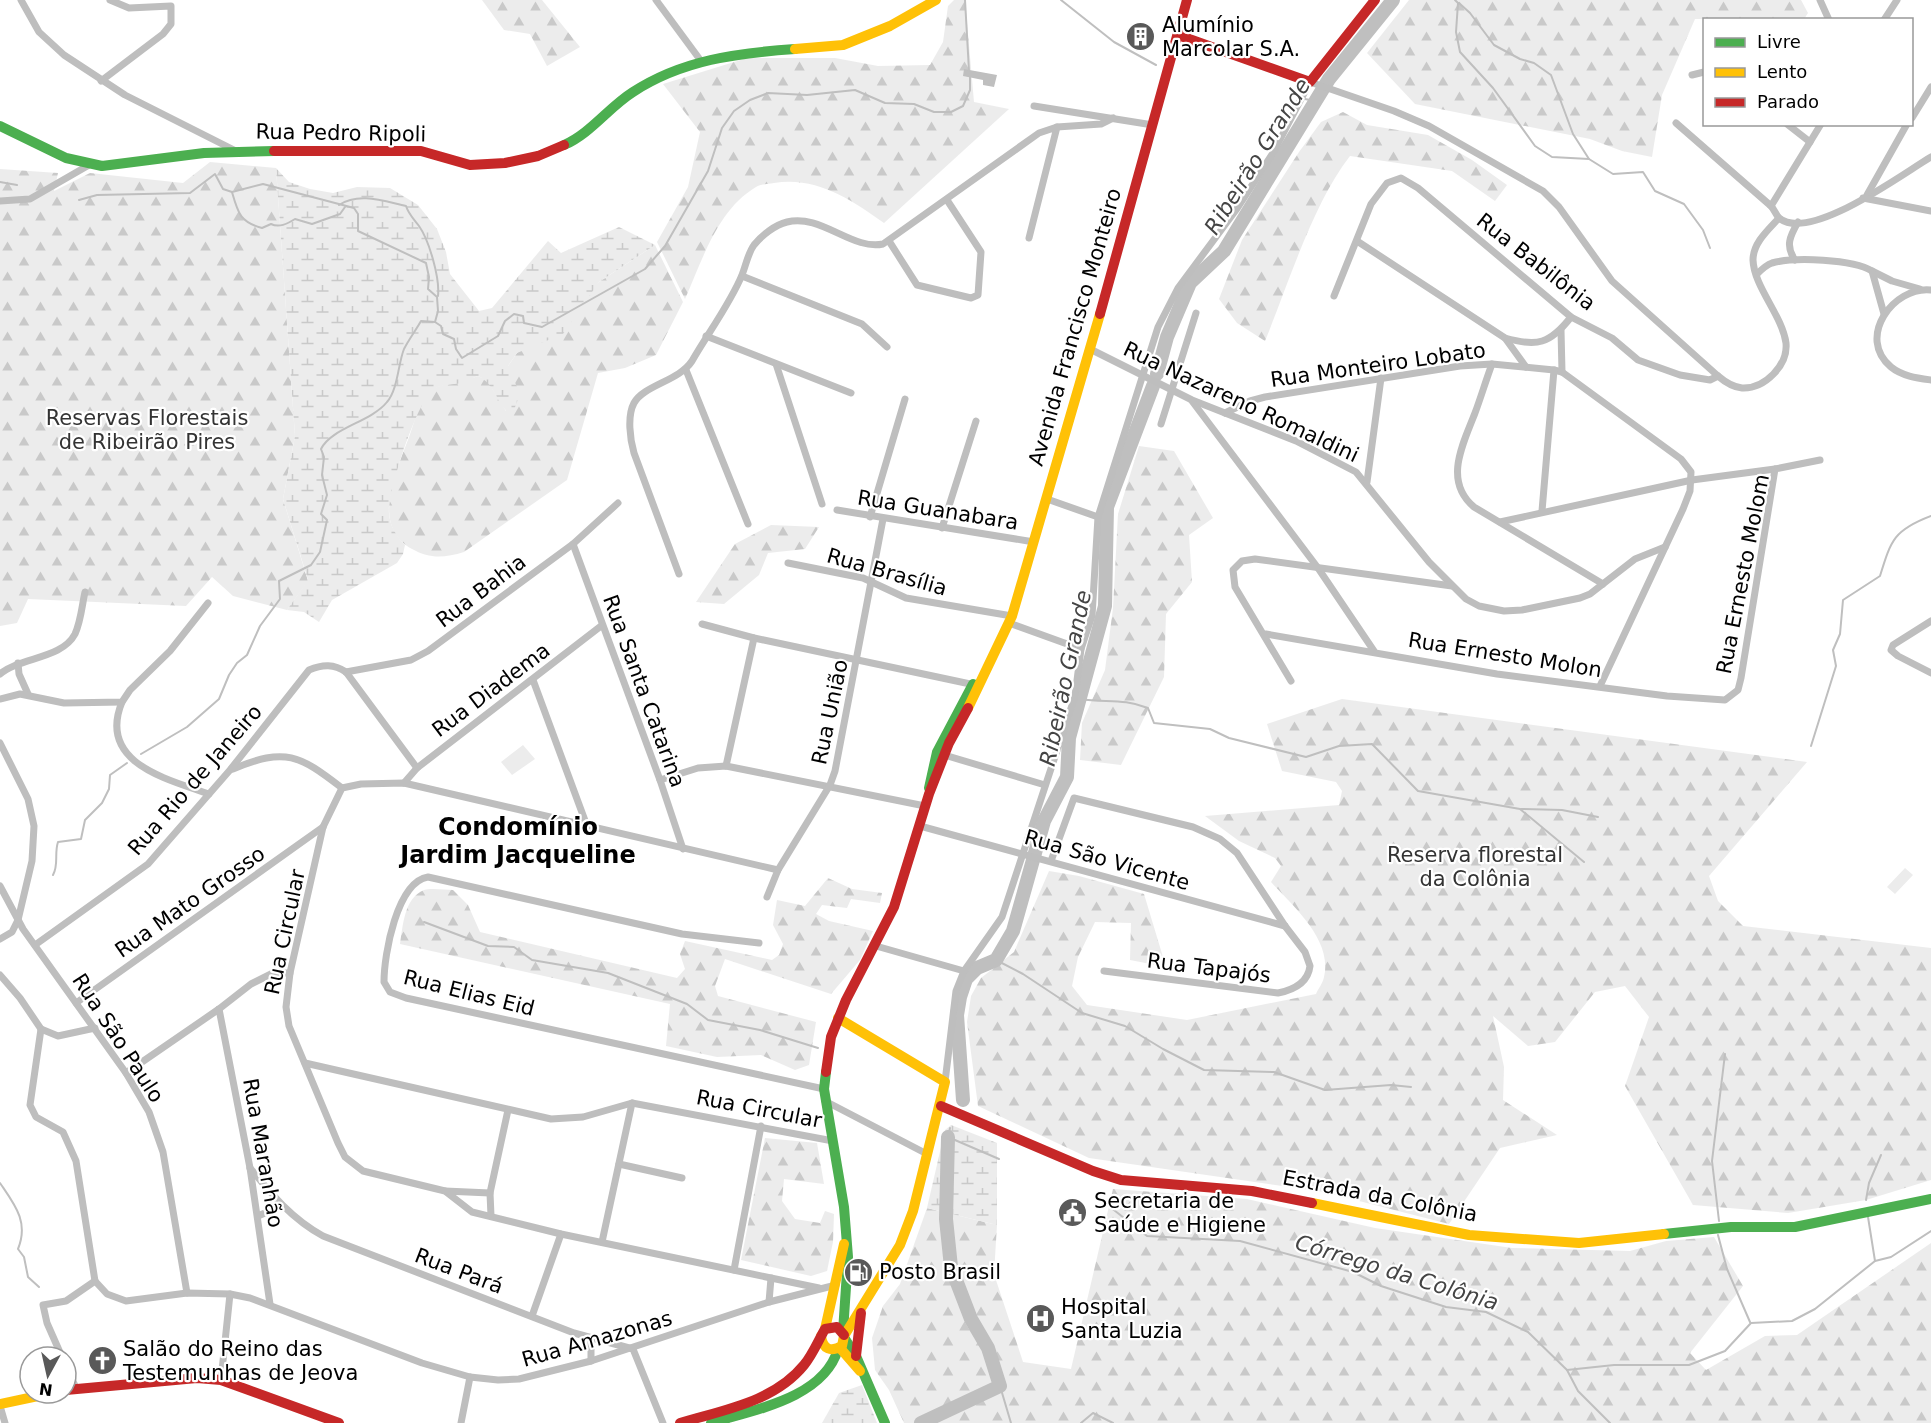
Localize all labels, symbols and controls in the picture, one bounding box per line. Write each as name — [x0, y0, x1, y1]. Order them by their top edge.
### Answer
place label: Alumínio Marcolar S.A. — [1162, 13, 1300, 61]
legend — [1703, 18, 1913, 126]
building icon: Alumínio Marcolar S.A. — [1125, 21, 1157, 53]
text: Livre — [1757, 31, 1801, 52]
text: Lento — [1757, 61, 1807, 82]
water label: Ribeirão Grande — [1199, 74, 1315, 239]
text: Parado — [1757, 91, 1819, 112]
street label: Rua Pedro Ripoli — [255, 120, 427, 146]
street label: Avenida Francisco Monteiro — [1024, 185, 1126, 469]
street label: Rua Babilônia — [1472, 208, 1600, 316]
street label: Rua Nazareno Romaldini — [1120, 337, 1362, 467]
street label: Rua Monteiro Lobato — [1269, 338, 1487, 392]
park label: Reservas Florestais de Ribeirão Pires — [46, 406, 248, 454]
street label: Rua Ernesto Molom — [1712, 472, 1774, 676]
street label: Rua Guanabara — [856, 485, 1020, 535]
street label: Rua Brasília — [824, 543, 950, 601]
street label: Rua Bahia — [432, 550, 530, 632]
water label: Ribeirão Grande — [1035, 588, 1096, 768]
street label: Rua Santa Catarina — [598, 591, 690, 791]
street label: Rua Ernesto Molon — [1406, 628, 1604, 682]
street label: Rua Diadema — [427, 638, 555, 742]
street label: Rua União — [807, 657, 853, 767]
street label: Rua Rio de Janeiro — [123, 700, 267, 860]
district label: Condomínio Jardim Jacqueline — [398, 813, 636, 869]
street label: Rua São Vicente — [1022, 825, 1192, 895]
street label: Rua Mato Grosso — [111, 841, 269, 963]
park label: Reserva florestal da Colônia — [1387, 843, 1563, 891]
street label: Rua Circular — [260, 867, 310, 997]
street label: Rua Tapajós — [1146, 949, 1272, 987]
street label: Rua Elias Eid — [401, 965, 537, 1021]
street label: Rua São Paulo — [67, 969, 169, 1107]
street label: Rua Maranhão — [238, 1076, 288, 1230]
street label: Rua Circular — [694, 1085, 824, 1133]
street label: Estrada da Colônia — [1281, 1165, 1479, 1227]
place label: Secretaria de Saúde e Higiene — [1094, 1189, 1266, 1237]
public building icon: Secretaria de Saúde e Higiene — [1057, 1197, 1089, 1229]
water label: Córrego da Colônia — [1292, 1230, 1502, 1315]
street label: Rua Pará — [411, 1243, 507, 1299]
fuel station icon: Posto Brasil — [842, 1256, 874, 1288]
place label: Posto Brasil — [879, 1260, 1001, 1284]
place label: Hospital Santa Luzia — [1061, 1295, 1183, 1343]
hospital icon: Hospital Santa Luzia — [1024, 1303, 1056, 1335]
street label: Rua Amazonas — [519, 1306, 675, 1372]
place label: Salão do Reino das Testemunhas de Jeova — [122, 1337, 358, 1385]
north arrow — [18, 1345, 78, 1405]
church icon: Salão do Reino das Testemunhas de Jeova — [86, 1345, 118, 1377]
text: N — [38, 1379, 54, 1400]

